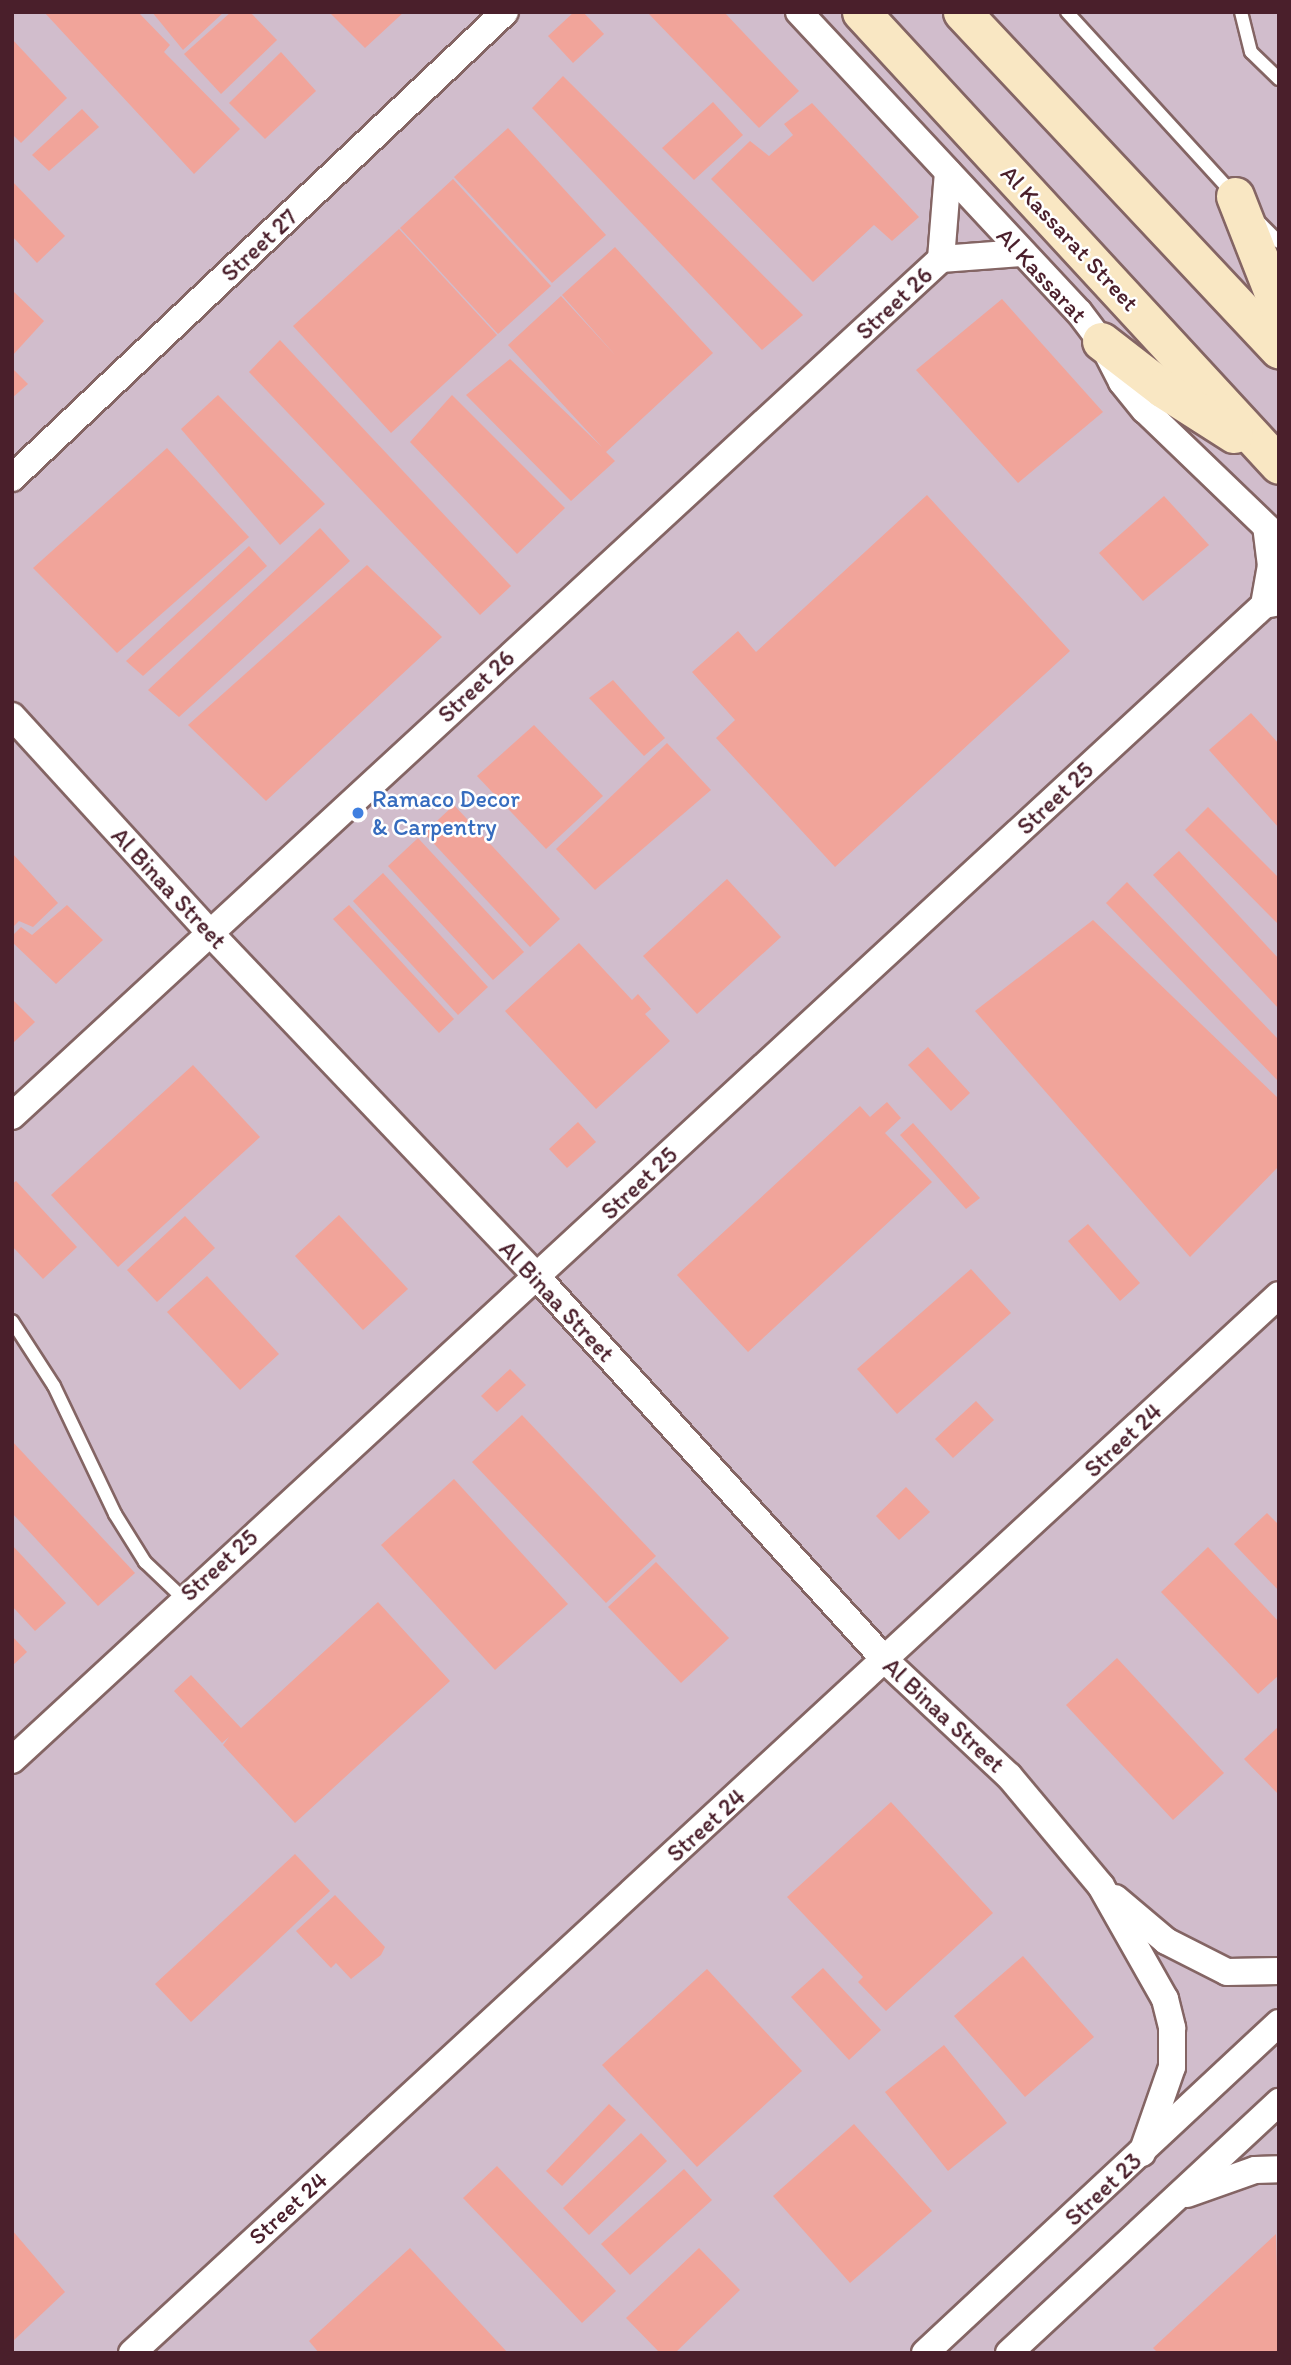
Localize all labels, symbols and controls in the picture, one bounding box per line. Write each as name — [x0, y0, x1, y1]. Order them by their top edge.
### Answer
street label: Al Kassarat Street — [995, 159, 1145, 317]
street label: Street 27 — [215, 203, 303, 287]
street label: Al Kassarat — [991, 221, 1093, 329]
street label: Street 26 — [850, 260, 938, 346]
street label: Street 26 — [432, 643, 520, 729]
street label: Street 25 — [1011, 755, 1099, 841]
place label: Ramaco Decor & Carpentry — [372, 785, 519, 841]
marker: Ramaco Decor & Carpentry — [350, 805, 366, 821]
street label: Al Binaa Street — [105, 821, 233, 955]
street label: Street 25 — [595, 1140, 683, 1226]
street label: Al Binaa Street — [493, 1234, 621, 1368]
street label: Street 24 — [1078, 1397, 1168, 1483]
street label: Street 25 — [174, 1523, 264, 1607]
street label: Al Binaa Street — [877, 1651, 1011, 1779]
street label: Street 24 — [661, 1782, 751, 1868]
street label: Street 23 — [1059, 2146, 1147, 2232]
street label: Street 24 — [243, 2165, 333, 2251]

